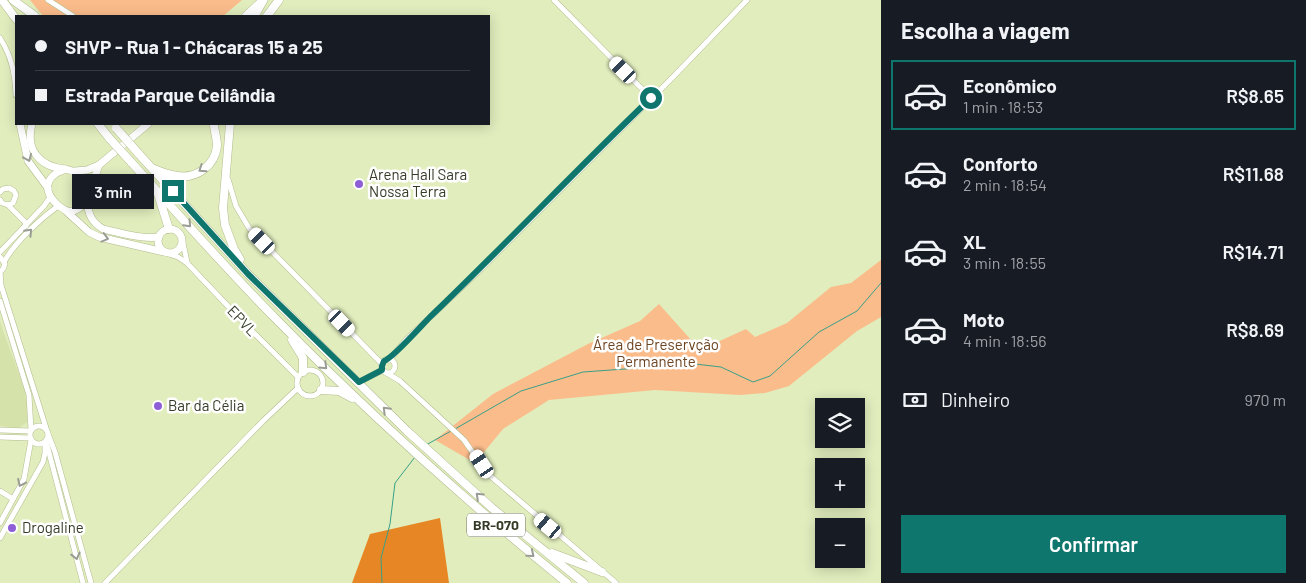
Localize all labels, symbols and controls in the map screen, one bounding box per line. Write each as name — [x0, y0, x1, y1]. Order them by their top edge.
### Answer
text: Escolha a viagem — [901, 17, 1070, 43]
text: SHVP - Rua 1 - Chácaras 15 a 25 — [65, 35, 323, 58]
car — [607, 54, 638, 86]
icon: car — [903, 73, 948, 118]
text: Econômico — [963, 74, 1057, 97]
text: Estrada Parque Ceilândia — [65, 83, 275, 106]
text: R$8.65 — [1226, 84, 1284, 107]
route start — [640, 87, 662, 109]
text: 1 min · 18:53 — [963, 97, 1043, 116]
icon: car — [903, 151, 948, 196]
text: Conforto — [963, 152, 1038, 175]
one-way arrow — [22, 154, 32, 162]
text: R$11.68 — [1223, 162, 1284, 185]
one-way arrow — [199, 163, 208, 172]
place label: Arena Hall Sara Nossa Terra — [369, 165, 467, 200]
callout: 3 min — [73, 174, 156, 208]
text: 2 min · 18:54 — [963, 175, 1047, 194]
marker: Arena Hall Sara Nossa Terra — [353, 178, 365, 190]
route end — [162, 180, 184, 202]
text: 3 min — [94, 182, 132, 201]
one-way arrow — [182, 218, 191, 227]
car — [246, 225, 277, 257]
one-way arrow — [23, 229, 32, 238]
icon: car — [903, 229, 948, 274]
text: XL — [963, 230, 986, 253]
one-way arrow — [100, 232, 109, 243]
text: R$14.71 — [1222, 240, 1284, 263]
text: 3 min · 18:55 — [963, 253, 1046, 272]
street label: EPVL — [224, 301, 261, 339]
car — [326, 307, 357, 339]
icon: car — [903, 307, 948, 352]
text: Moto — [963, 308, 1005, 331]
text: R$8.69 — [1226, 318, 1284, 341]
text: 4 min · 18:56 — [963, 331, 1047, 350]
park label: Área de Preservção Permanente — [593, 335, 719, 370]
one-way arrow — [318, 360, 327, 369]
icon: cash — [901, 386, 929, 414]
text: Dinheiro — [941, 388, 1010, 411]
text: 970 m — [1245, 390, 1286, 409]
place label: Bar da Célia — [168, 396, 244, 414]
map controls — [815, 398, 865, 568]
button: layers — [815, 398, 865, 448]
marker: Bar da Célia — [152, 400, 164, 412]
one-way arrow — [383, 406, 392, 415]
car — [467, 447, 496, 481]
button: + — [815, 458, 865, 508]
one-way arrow — [18, 478, 28, 487]
one-way arrow — [476, 493, 485, 502]
car — [531, 511, 564, 541]
road number: BR-070 — [467, 514, 525, 536]
button: Confirmar — [901, 515, 1286, 573]
place label: Drogaline — [22, 518, 84, 536]
button: − — [815, 518, 865, 568]
marker: Drogaline — [6, 522, 18, 534]
one-way arrow — [525, 548, 534, 556]
one-way arrow — [71, 551, 81, 559]

